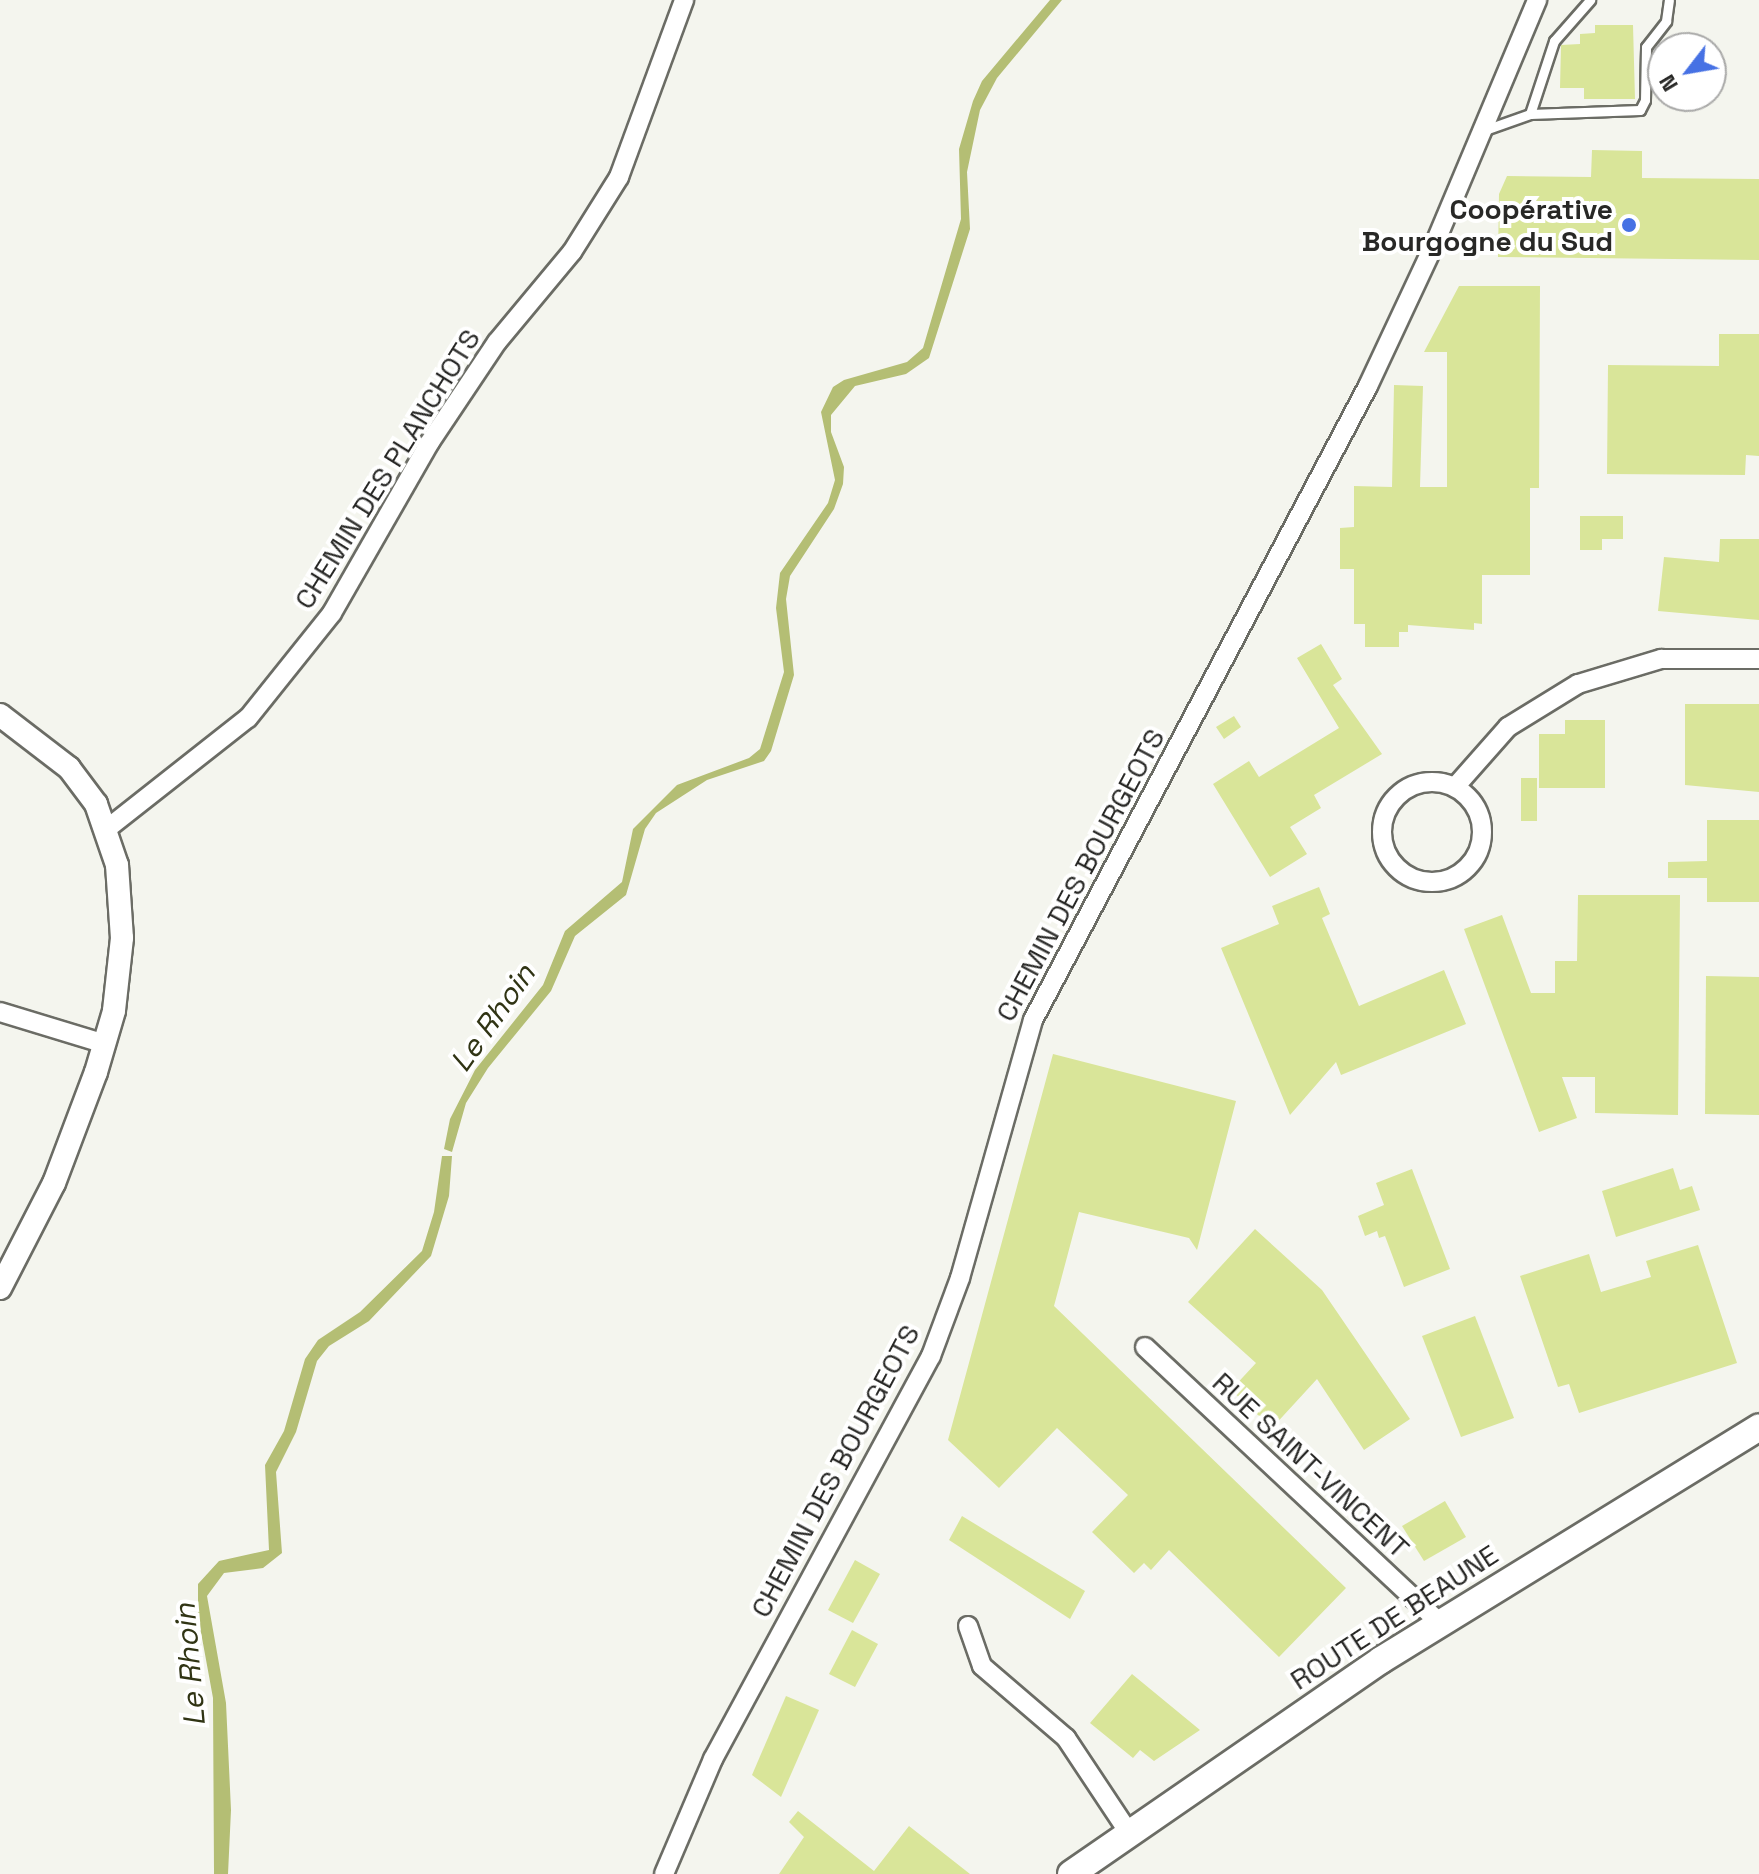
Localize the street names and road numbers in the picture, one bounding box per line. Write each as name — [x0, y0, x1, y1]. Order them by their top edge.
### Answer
street label: CHEMIN DES PLANCHOTS — [287, 323, 487, 615]
street label: CHEMIN DES BOURGEOTS — [989, 723, 1171, 1027]
street label: CHEMIN DES BOURGEOTS — [744, 1319, 926, 1623]
street label: RUE SAINT-VINCENT — [1206, 1365, 1416, 1565]
street label: ROUTE DE BEAUNE — [1284, 1537, 1504, 1697]

